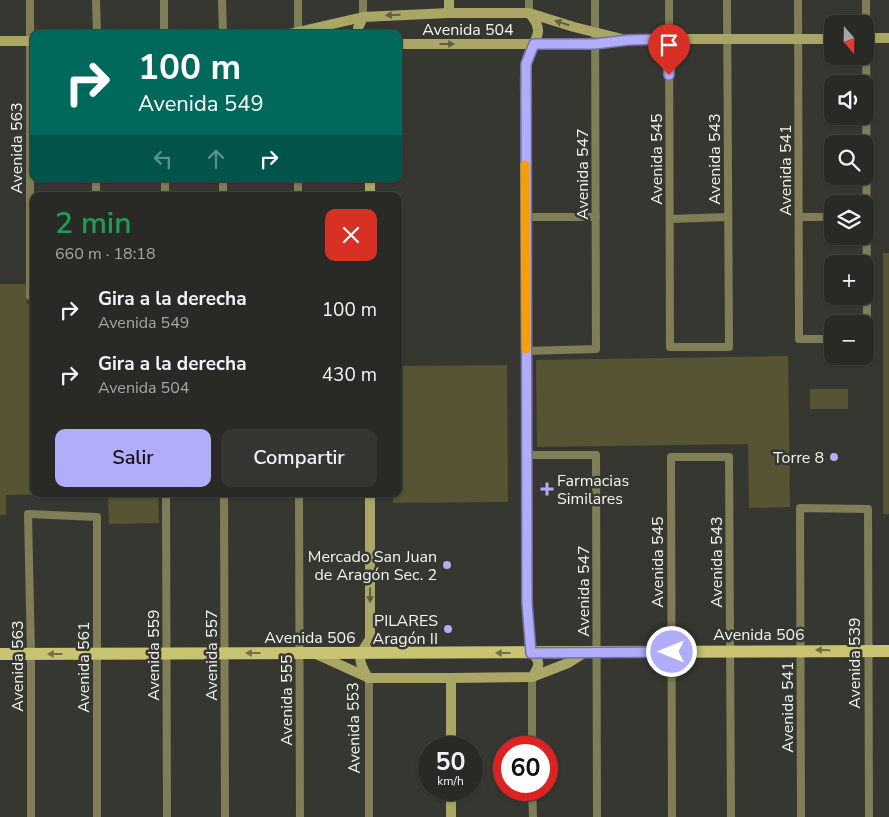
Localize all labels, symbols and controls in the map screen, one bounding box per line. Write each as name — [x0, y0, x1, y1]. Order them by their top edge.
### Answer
one-way arrow — [384, 12, 400, 20]
north arrow — [824, 15, 874, 65]
map controls — [824, 15, 874, 365]
street label: Avenida 504 — [422, 19, 514, 41]
one-way arrow — [554, 19, 569, 27]
pin — [648, 24, 690, 75]
icon: arrive — [655, 31, 683, 59]
one-way arrow — [440, 40, 456, 48]
text: 100 m — [138, 44, 241, 91]
icon: right — [55, 50, 120, 115]
button: sound — [824, 75, 874, 125]
text: Avenida 549 — [138, 89, 264, 119]
street label: Avenida 563 — [6, 102, 28, 194]
street label: Avenida 545 — [646, 113, 668, 205]
street label: Avenida 543 — [704, 113, 726, 205]
street label: Avenida 541 — [775, 124, 797, 216]
street label: Avenida 547 — [572, 128, 594, 220]
button: search — [824, 135, 874, 185]
icon: left — [149, 145, 177, 173]
icon: ahead — [202, 145, 230, 173]
icon: right — [255, 145, 283, 173]
button: layers — [824, 195, 874, 245]
text: 2 min — [55, 203, 131, 244]
button: close — [325, 209, 377, 261]
text: 660 m · 18:18 — [55, 243, 156, 265]
button: + — [824, 255, 874, 305]
text: Gira a la derecha — [98, 286, 247, 312]
icon: right — [55, 296, 83, 324]
text: 100 m — [322, 297, 377, 323]
text: Avenida 549 — [98, 312, 189, 334]
button: − — [824, 315, 874, 365]
text: Gira a la derecha — [98, 351, 247, 377]
icon: right — [55, 361, 83, 389]
text: 430 m — [322, 362, 377, 388]
text: Avenida 504 — [98, 377, 189, 399]
button: Salir — [55, 429, 211, 487]
button: Compartir — [221, 429, 377, 487]
place label: Torre 8 — [773, 447, 824, 469]
marker: Torre 8 — [828, 451, 840, 463]
place label: Farmacias Similares — [557, 470, 629, 510]
marker: Farmacias Similares — [541, 483, 553, 495]
street label: Avenida 545 — [647, 516, 669, 608]
street label: Avenida 543 — [706, 516, 728, 608]
street label: Avenida 547 — [573, 545, 595, 637]
place label: Mercado San Juan de Aragón Sec. 2 — [308, 546, 437, 586]
marker: Mercado San Juan de Aragón Sec. 2 — [441, 559, 453, 571]
one-way arrow — [366, 587, 374, 603]
street label: Avenida 559 — [143, 609, 165, 701]
street label: Avenida 557 — [201, 609, 223, 701]
place label: PILARES Aragón II — [373, 610, 438, 650]
street label: Avenida 539 — [844, 617, 866, 709]
street label: Avenida 563 — [7, 620, 29, 712]
street label: Avenida 561 — [73, 621, 95, 713]
marker: PILARES Aragón II — [442, 623, 454, 635]
street label: Avenida 506 — [713, 624, 805, 646]
position arrow — [645, 625, 697, 677]
street label: Avenida 506 — [264, 627, 356, 649]
one-way arrow — [815, 646, 831, 654]
one-way arrow — [245, 649, 261, 657]
one-way arrow — [495, 649, 511, 657]
one-way arrow — [47, 650, 63, 658]
street label: Avenida 555 — [276, 654, 298, 746]
street label: Avenida 541 — [777, 661, 799, 753]
street label: Avenida 553 — [342, 682, 366, 774]
speed limit sign: 60 — [493, 736, 558, 801]
text: 50 — [435, 745, 466, 779]
text: km/h — [437, 773, 464, 789]

